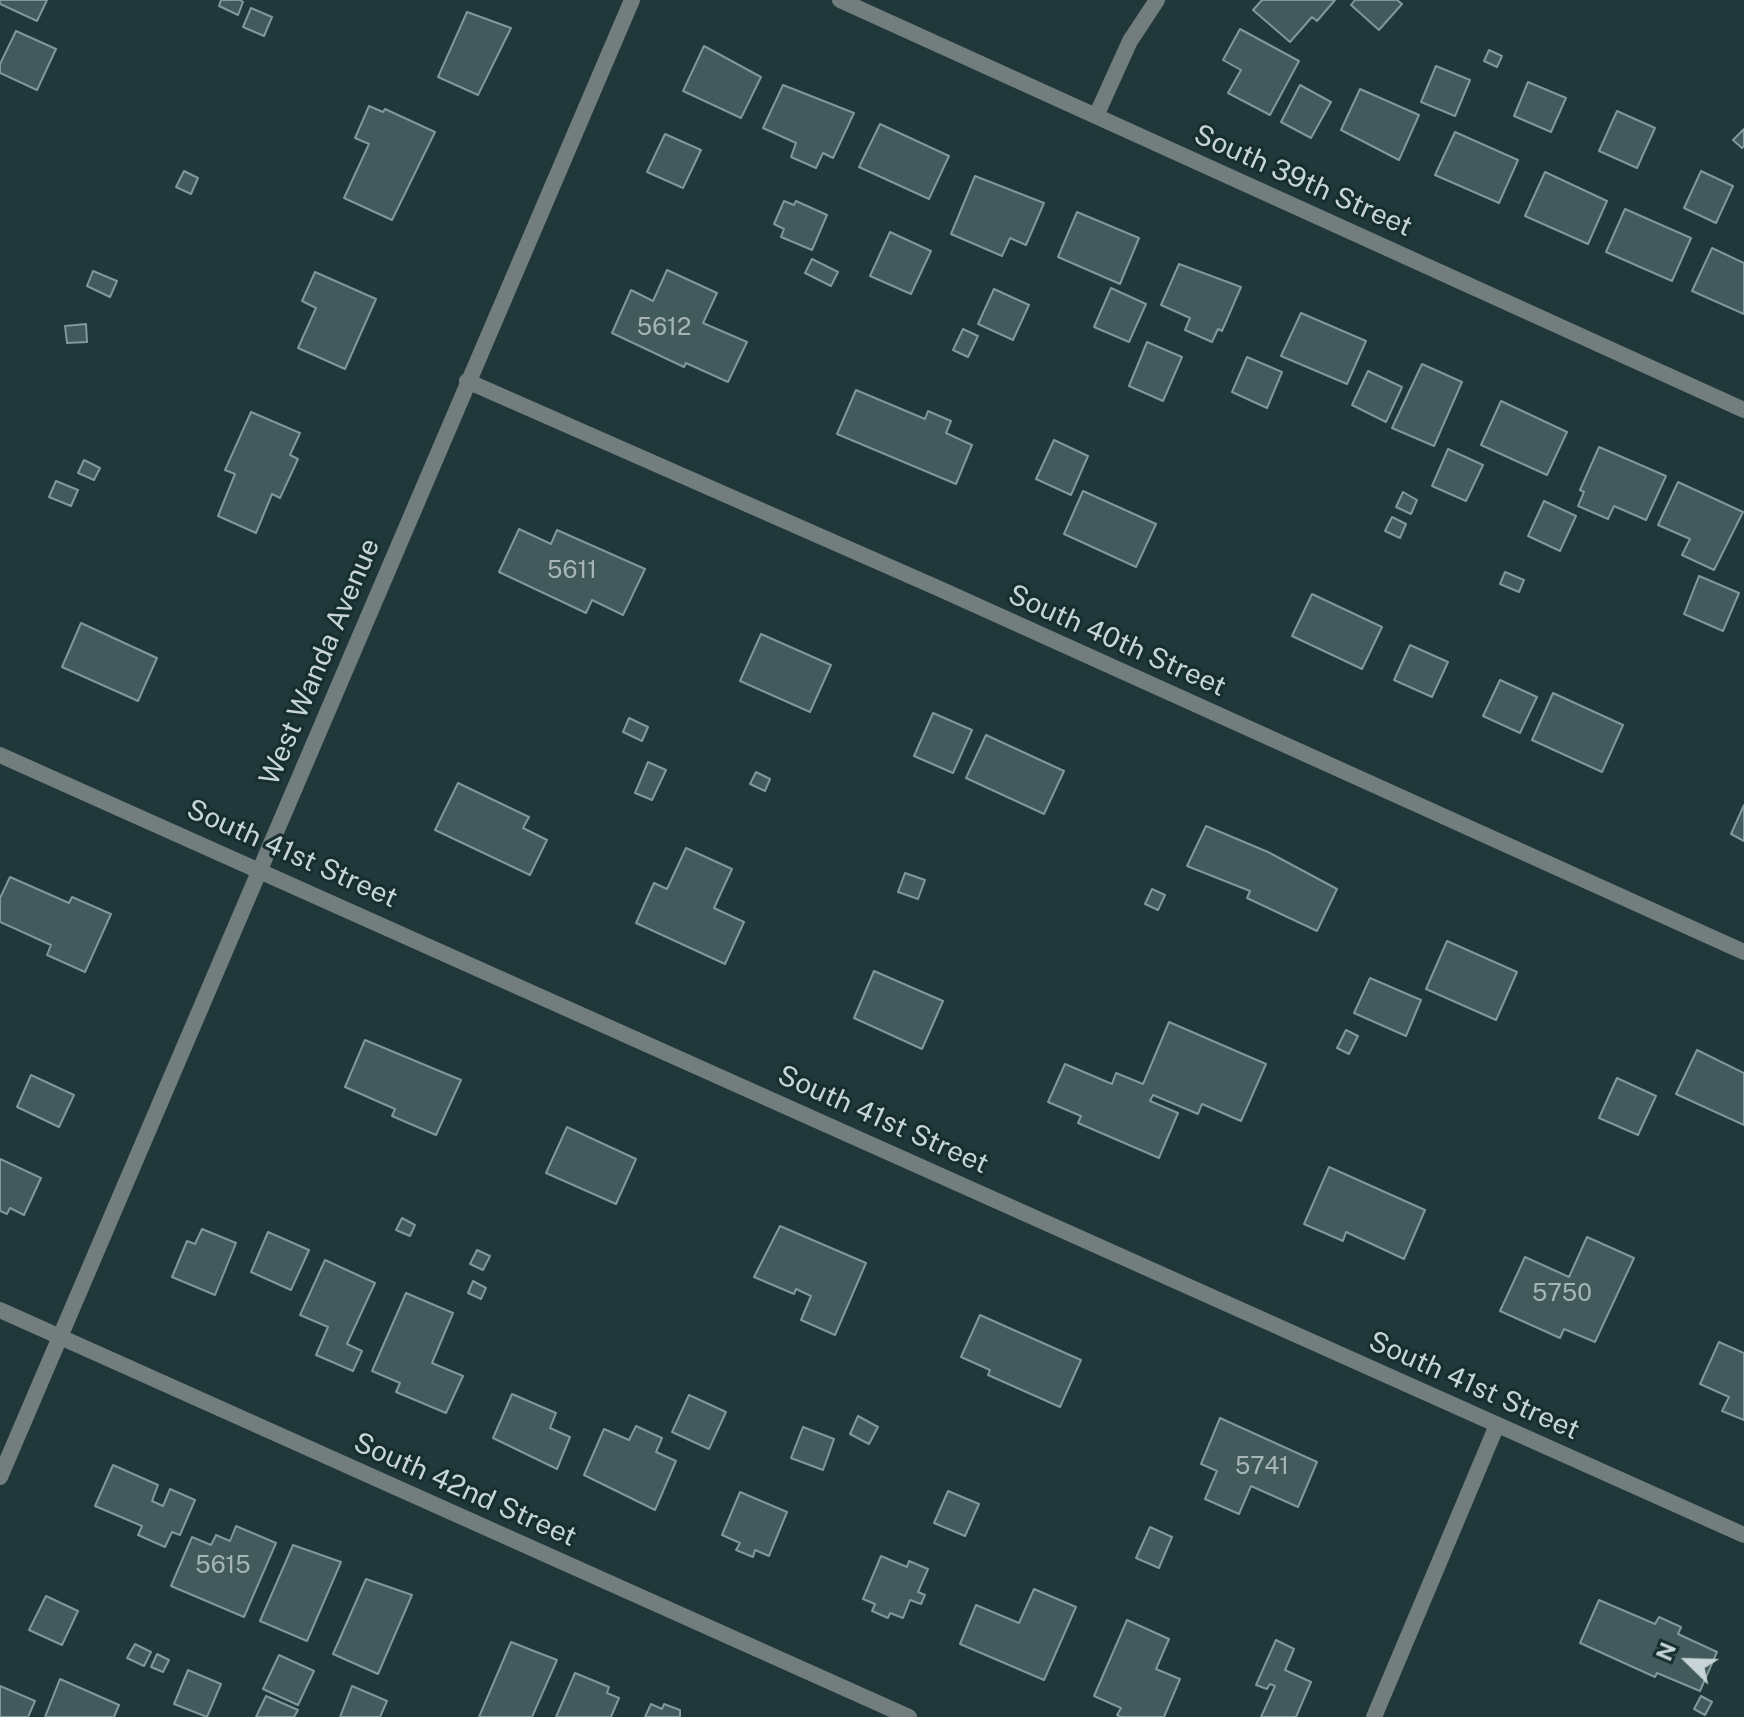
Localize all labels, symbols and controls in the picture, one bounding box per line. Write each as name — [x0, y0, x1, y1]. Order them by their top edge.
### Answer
street label: South 39th Street — [1189, 118, 1417, 244]
house number: 5612 — [637, 314, 691, 342]
street label: West Wanda Avenue — [253, 533, 387, 791]
house number: 5611 — [547, 557, 597, 585]
street label: South 40th Street — [1003, 578, 1231, 704]
street label: South 41st Street — [181, 792, 403, 916]
street label: South 41st Street — [772, 1058, 994, 1182]
house number: 5750 — [1532, 1280, 1592, 1308]
street label: South 41st Street — [1363, 1324, 1585, 1448]
street label: South 42nd Street — [348, 1426, 582, 1554]
house number: 5741 — [1235, 1453, 1289, 1481]
house number: 5615 — [195, 1552, 251, 1580]
north arrow — [1648, 1621, 1728, 1701]
text: N — [1651, 1639, 1681, 1665]

